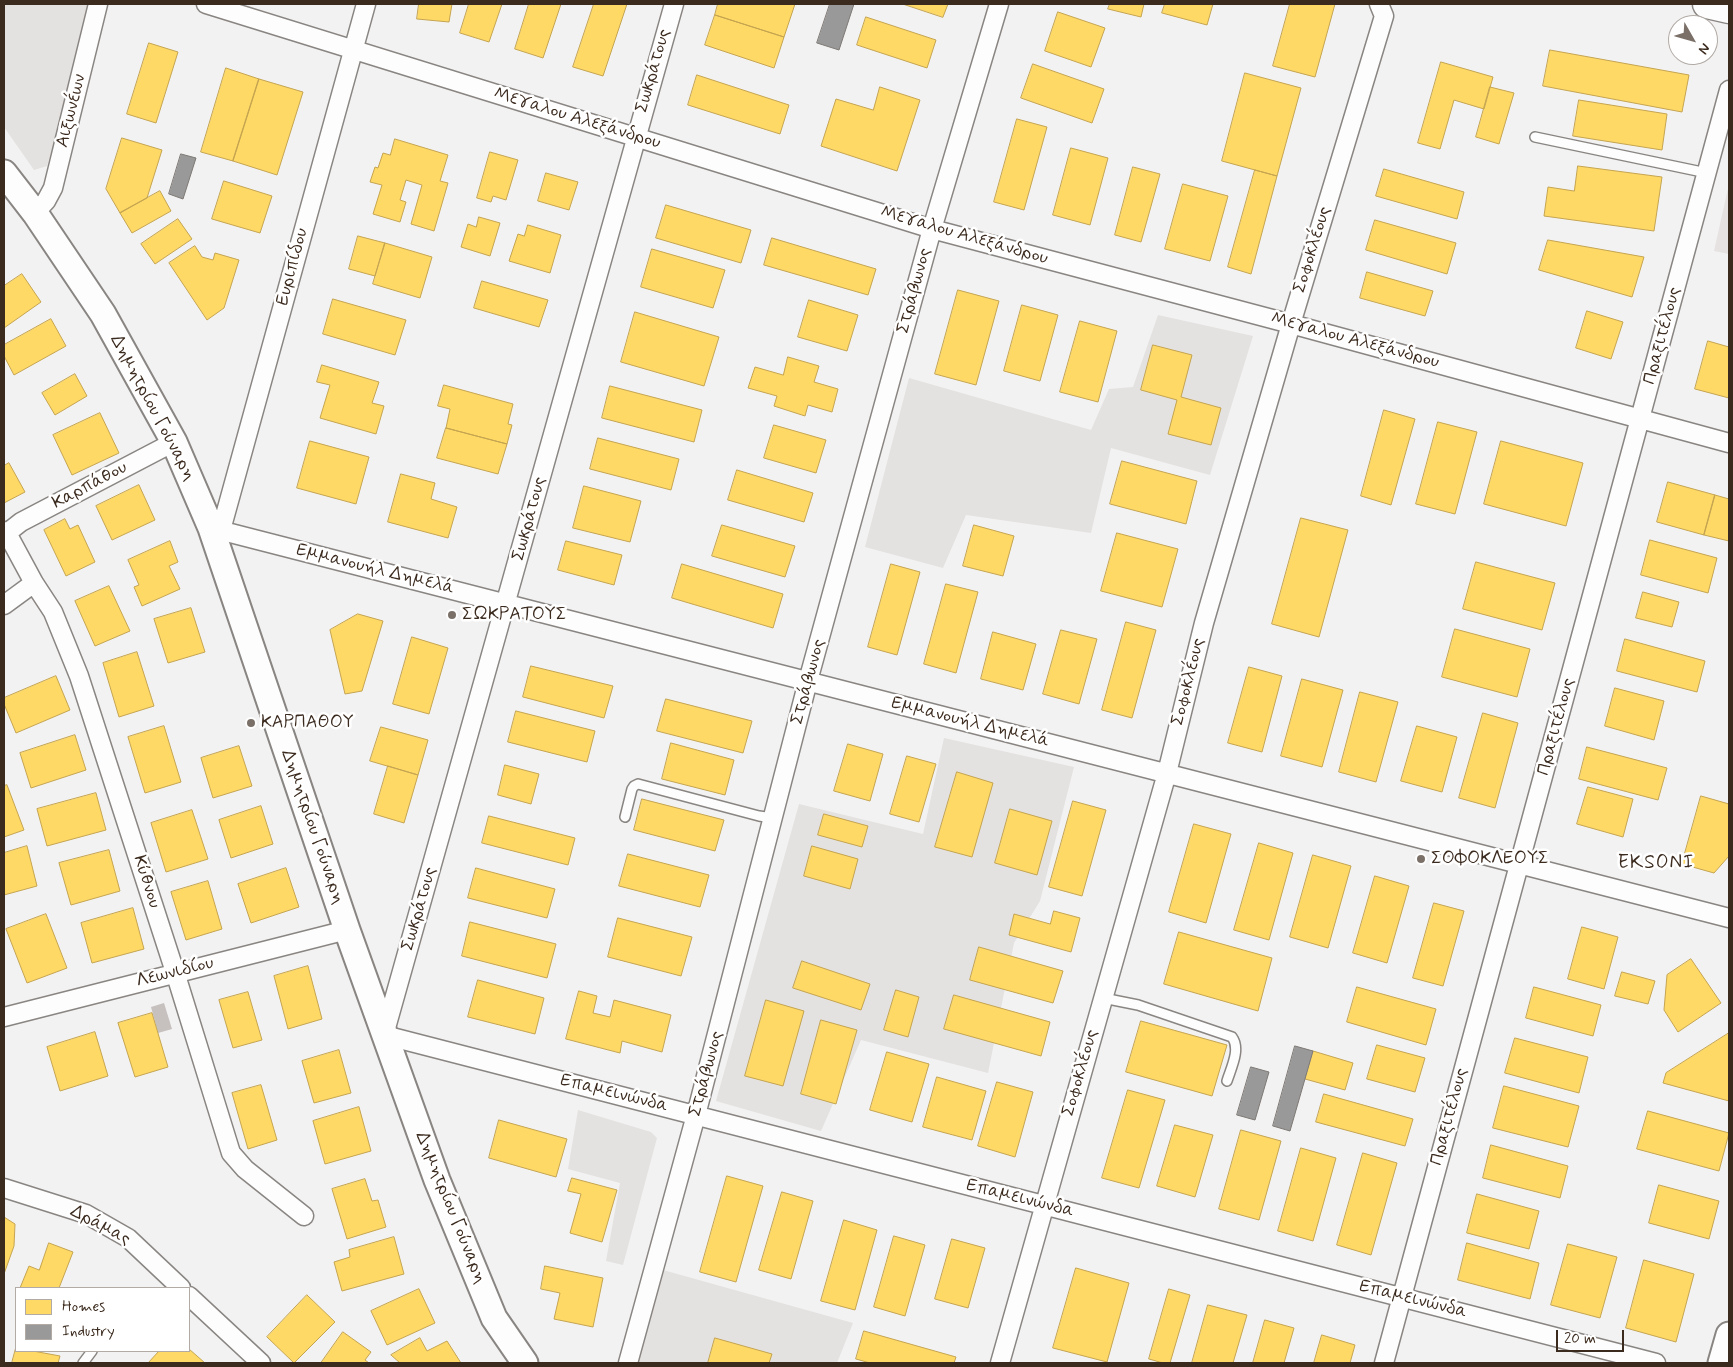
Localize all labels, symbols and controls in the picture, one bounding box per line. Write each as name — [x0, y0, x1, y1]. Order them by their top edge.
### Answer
north arrow — [1668, 15, 1718, 65]
street label: Σωκράτους — [632, 27, 676, 115]
text: N — [1694, 39, 1714, 58]
street label: Αιξωνέων — [52, 72, 92, 150]
street label: Μεγαλου Αλεξάνδρου — [491, 83, 663, 155]
street label: Μεγαλου Αλεξάνδρου — [878, 202, 1050, 270]
street label: Σοφοκλέους — [1290, 204, 1336, 296]
street label: Ευριπίδου — [272, 226, 314, 308]
street label: Στράβωνος — [893, 246, 937, 336]
street label: Πραξιτέλους — [1640, 285, 1686, 387]
street label: Μεγαλου Αλεξάνδρου — [1269, 308, 1441, 374]
street label: Δημητρίου Γούναρη — [104, 331, 200, 485]
street label: Καρπάθου — [49, 457, 131, 515]
street label: Σωκράτους — [508, 475, 552, 563]
street label: Εμμανουήλ Δημελά — [294, 540, 456, 600]
place label: ΣΩΚΡΑΤΟΥΣ — [462, 604, 567, 626]
marker: ΣΩΚΡΑΤΟΥΣ — [446, 609, 458, 621]
street label: Σοφοκλέους — [1168, 636, 1210, 728]
street label: Στράβωνος — [787, 637, 831, 727]
street label: Πραξιτέλους — [1534, 676, 1580, 778]
street label: Εμμανουήλ Δημελά — [889, 693, 1051, 753]
place label: ΚΑΡΠΑΘΟΥ — [261, 712, 354, 734]
marker: ΚΑΡΠΑΘΟΥ — [245, 717, 257, 729]
street label: Δημητρίου Γούναρη — [275, 747, 349, 907]
place label: ΣΟΦΟΚΛΕΟΥΣ — [1431, 848, 1549, 870]
street label: Κύθνου — [127, 853, 165, 911]
marker: ΣΟΦΟΚΛΕΟΥΣ — [1415, 853, 1427, 865]
district label: EKSONI — [1620, 853, 1692, 875]
street label: Σωκράτους — [398, 865, 442, 953]
street label: Λεωνιδίου — [134, 953, 216, 993]
street label: Σοφοκλέους — [1058, 1027, 1104, 1119]
street label: Στράβωνος — [685, 1029, 729, 1119]
street label: Πραξιτέλους — [1427, 1066, 1473, 1168]
street label: Επαμεινώνδα — [558, 1070, 670, 1118]
street label: Δημητρίου Γούναρη — [410, 1129, 490, 1287]
street label: Επαμεινώνδα — [964, 1175, 1076, 1223]
street label: Δράμας — [66, 1201, 134, 1251]
street label: Επαμεινώνδα — [1357, 1276, 1469, 1324]
legend — [15, 1287, 190, 1352]
text: Homes — [62, 1297, 105, 1317]
scale bar — [1558, 1320, 1626, 1352]
text: Industry — [62, 1322, 115, 1342]
text: 20 m — [1564, 1329, 1596, 1349]

